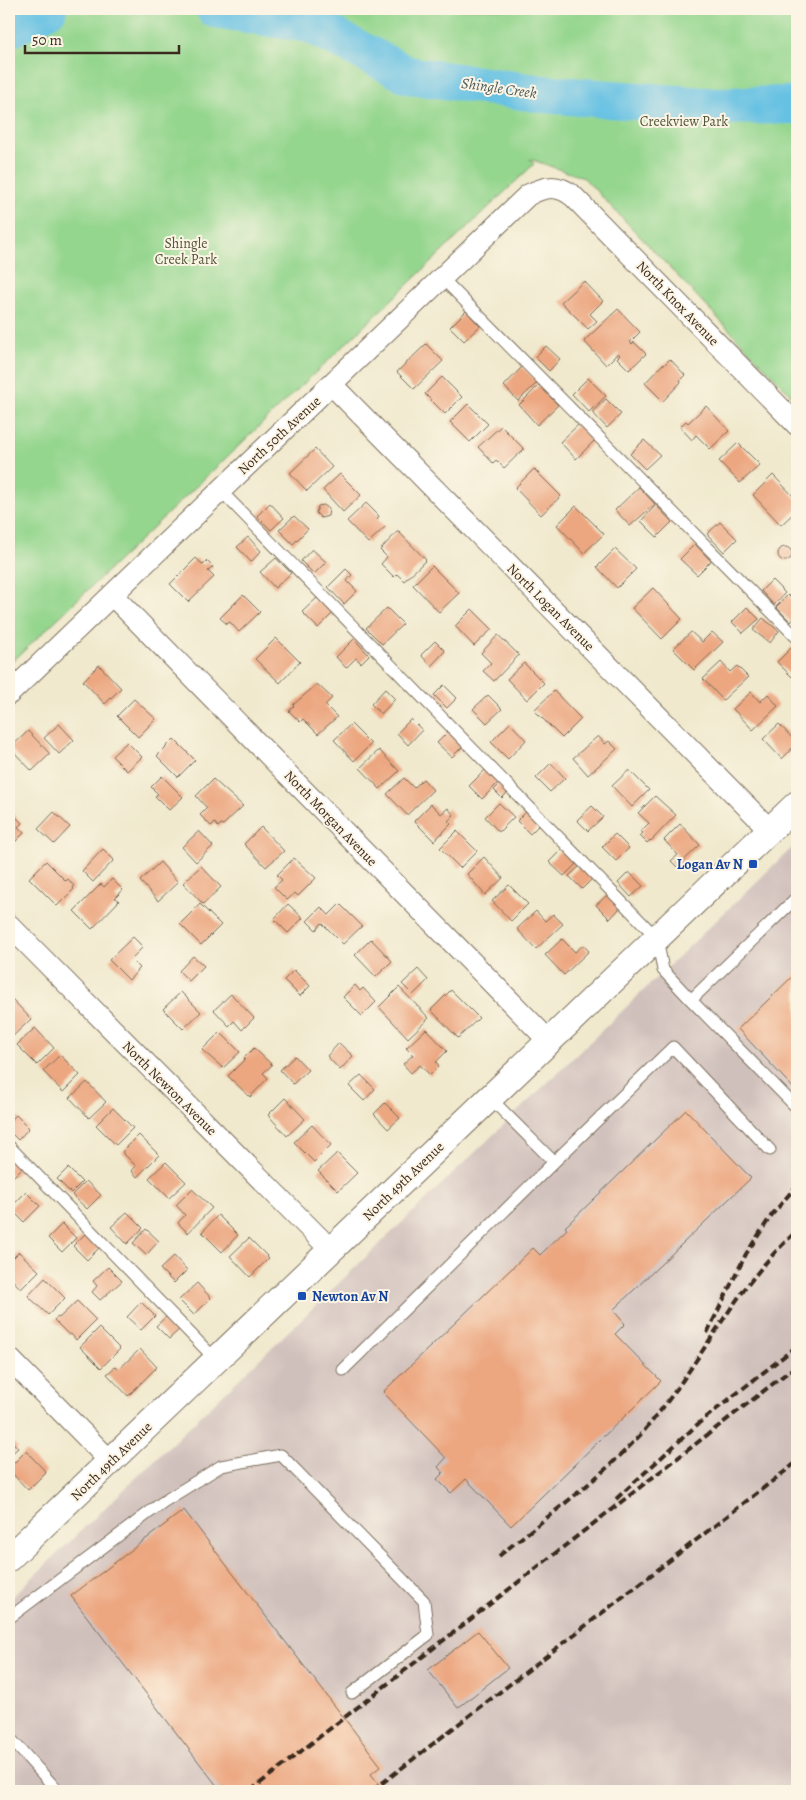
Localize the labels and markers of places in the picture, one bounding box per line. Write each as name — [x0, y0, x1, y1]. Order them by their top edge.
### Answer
place label: Logan Av N — [677, 855, 743, 874]
marker: Logan Av N — [747, 858, 759, 870]
place label: Newton Av N — [312, 1287, 388, 1306]
marker: Newton Av N — [296, 1290, 308, 1302]

